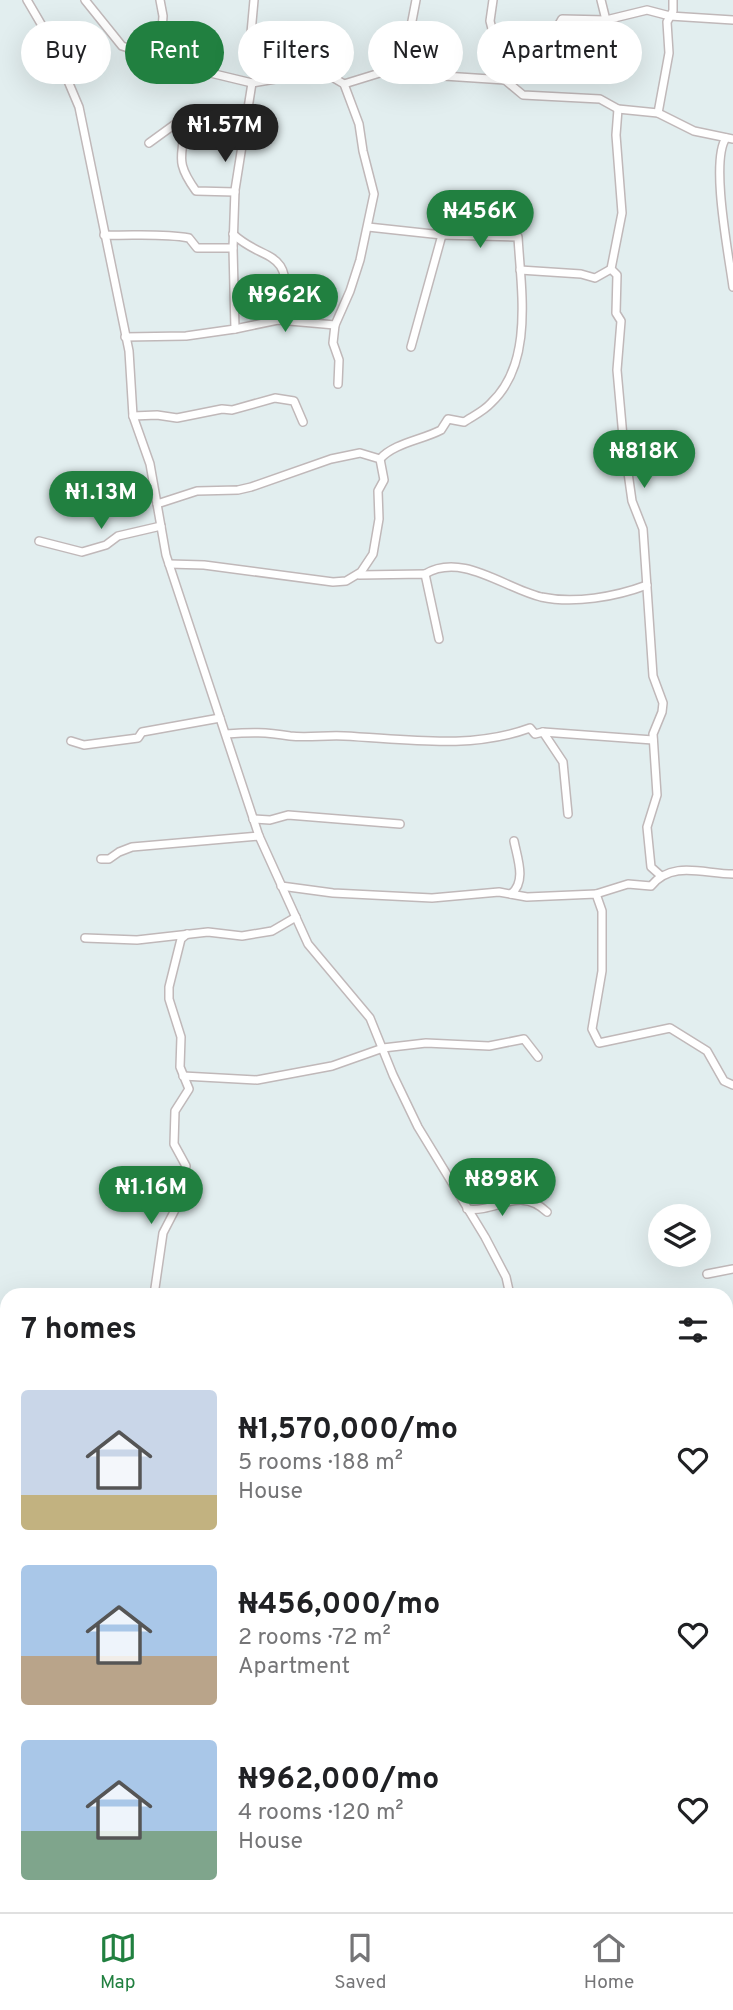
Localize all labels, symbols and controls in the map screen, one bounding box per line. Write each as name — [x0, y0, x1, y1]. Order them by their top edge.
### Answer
chip: Buy — [21, 21, 111, 84]
chip: Rent — [125, 21, 224, 84]
chip: Filters — [238, 21, 354, 84]
chip: New — [368, 21, 463, 84]
chip: Apartment — [477, 21, 642, 84]
pin: ₦1.57M — [168, 104, 282, 164]
text: ₦1.57M — [187, 112, 263, 141]
pin: ₦456K — [431, 190, 529, 250]
text: ₦456K — [443, 198, 517, 227]
pin: ₦962K — [236, 274, 334, 334]
text: ₦962K — [248, 282, 322, 311]
pin: ₦818K — [595, 430, 693, 490]
text: ₦818K — [609, 438, 679, 467]
pin: ₦1.13M — [44, 472, 158, 531]
text: ₦1.13M — [65, 479, 137, 508]
pin: ₦898K — [453, 1158, 551, 1218]
pin: ₦1.16M — [94, 1166, 208, 1226]
text: ₦898K — [465, 1166, 539, 1195]
text: ₦1.16M — [115, 1174, 187, 1203]
map controls — [648, 1204, 711, 1267]
button: layers — [648, 1204, 711, 1267]
icon: filters — [674, 1311, 712, 1349]
text: 7 homes — [21, 1312, 137, 1349]
text: ₦1,570,000/mo — [238, 1412, 458, 1449]
icon: home — [77, 1418, 161, 1502]
icon: heart — [674, 1441, 712, 1479]
text: 5 rooms · 188 m² — [238, 1449, 403, 1478]
text: House — [238, 1478, 303, 1507]
text: ₦456,000/mo — [238, 1587, 440, 1624]
icon: home — [77, 1593, 161, 1677]
icon: heart — [674, 1616, 712, 1654]
text: 2 rooms · 72 m² — [238, 1624, 391, 1653]
text: Apartment — [238, 1653, 350, 1682]
text: ₦962,000/mo — [238, 1762, 439, 1799]
icon: home — [77, 1768, 161, 1852]
icon: heart — [674, 1791, 712, 1829]
text: 4 rooms · 120 m² — [238, 1799, 404, 1828]
text: House — [238, 1828, 303, 1857]
tab: Map — [99, 1929, 137, 1995]
tab: Saved — [334, 1929, 386, 1995]
tab: Home — [584, 1929, 634, 1995]

